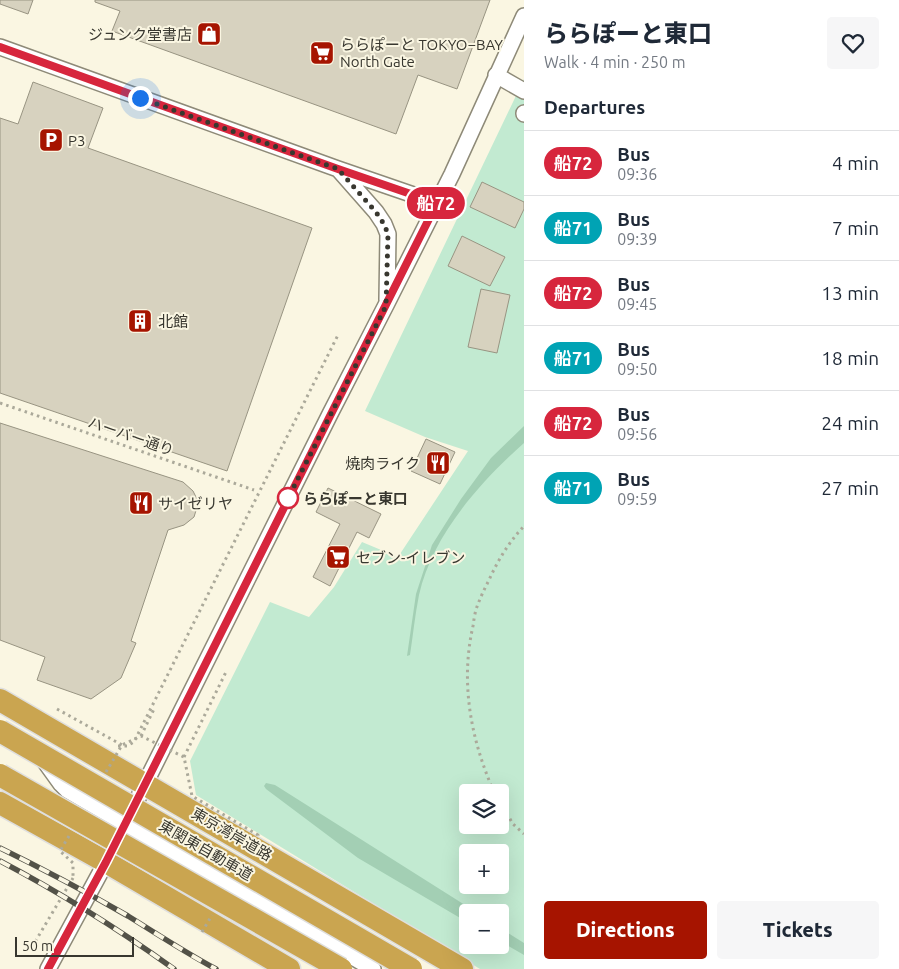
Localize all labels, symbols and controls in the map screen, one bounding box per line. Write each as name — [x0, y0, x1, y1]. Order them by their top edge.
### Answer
button: heart — [827, 17, 879, 69]
text: ららぽーと東口 — [544, 20, 712, 47]
shop icon: ジュンク堂書店 — [196, 21, 222, 47]
place label: ジュンク堂書店 — [88, 26, 192, 43]
place label: ららぽーと TOKYO−BAY North Gate — [340, 36, 503, 70]
supermarket icon: ららぽーと TOKYO−BAY North Gate — [309, 40, 335, 66]
text: Walk · 4 min · 250 m — [544, 53, 686, 71]
your location — [128, 86, 153, 111]
text: Departures — [544, 96, 645, 118]
parking icon: P3 — [38, 127, 64, 153]
place label: P3 — [68, 132, 85, 149]
text: Bus — [617, 143, 650, 165]
text: 4 min — [832, 152, 879, 174]
text: 船72 — [554, 153, 592, 173]
text: 09:36 — [617, 165, 657, 183]
line badge: 船72 — [407, 187, 465, 219]
text: 船72 — [417, 193, 455, 213]
text: Bus — [617, 208, 650, 230]
text: 7 min — [832, 217, 879, 239]
text: 船71 — [554, 218, 592, 238]
text: 09:39 — [617, 230, 657, 248]
text: Bus — [617, 273, 650, 295]
text: 13 min — [821, 282, 879, 304]
text: 船72 — [554, 283, 592, 303]
text: 09:45 — [617, 295, 657, 313]
building icon: 北館 — [127, 308, 153, 334]
place label: 北館 — [158, 313, 188, 330]
text: Bus — [617, 338, 650, 360]
text: 18 min — [821, 347, 879, 369]
text: 船71 — [554, 348, 592, 368]
text: 09:50 — [617, 360, 657, 378]
text: Bus — [617, 403, 650, 425]
text: 24 min — [821, 412, 879, 434]
street label: ハーバー通り — [86, 413, 176, 459]
text: 船72 — [554, 413, 592, 433]
text: 09:56 — [617, 425, 657, 443]
restaurant icon: 焼肉ライク — [425, 450, 451, 476]
place label: 焼肉ライク — [345, 455, 420, 472]
text: Bus — [617, 468, 650, 490]
text: 27 min — [821, 477, 879, 499]
text: 船71 — [554, 478, 592, 498]
marker: ららぽーと東口 — [277, 487, 299, 509]
restaurant icon: サイゼリヤ — [128, 490, 154, 516]
place label: ららぽーと東口 — [303, 490, 408, 507]
text: 09:59 — [617, 490, 657, 508]
place label: サイゼリヤ — [158, 495, 233, 512]
supermarket icon: セブン-イレブン — [325, 544, 351, 570]
place label: セブン-イレブン — [356, 549, 465, 566]
map controls — [459, 784, 509, 954]
button: layers — [459, 784, 509, 834]
street label: 東京湾岸道路 — [189, 804, 275, 864]
street label: 東関東自動車道 — [156, 816, 256, 884]
button: + — [459, 844, 509, 894]
button: Directions — [544, 901, 707, 959]
button: Tickets — [717, 901, 879, 959]
button: − — [459, 904, 509, 954]
scale bar — [15, 934, 134, 957]
text: 50 m — [22, 938, 53, 954]

